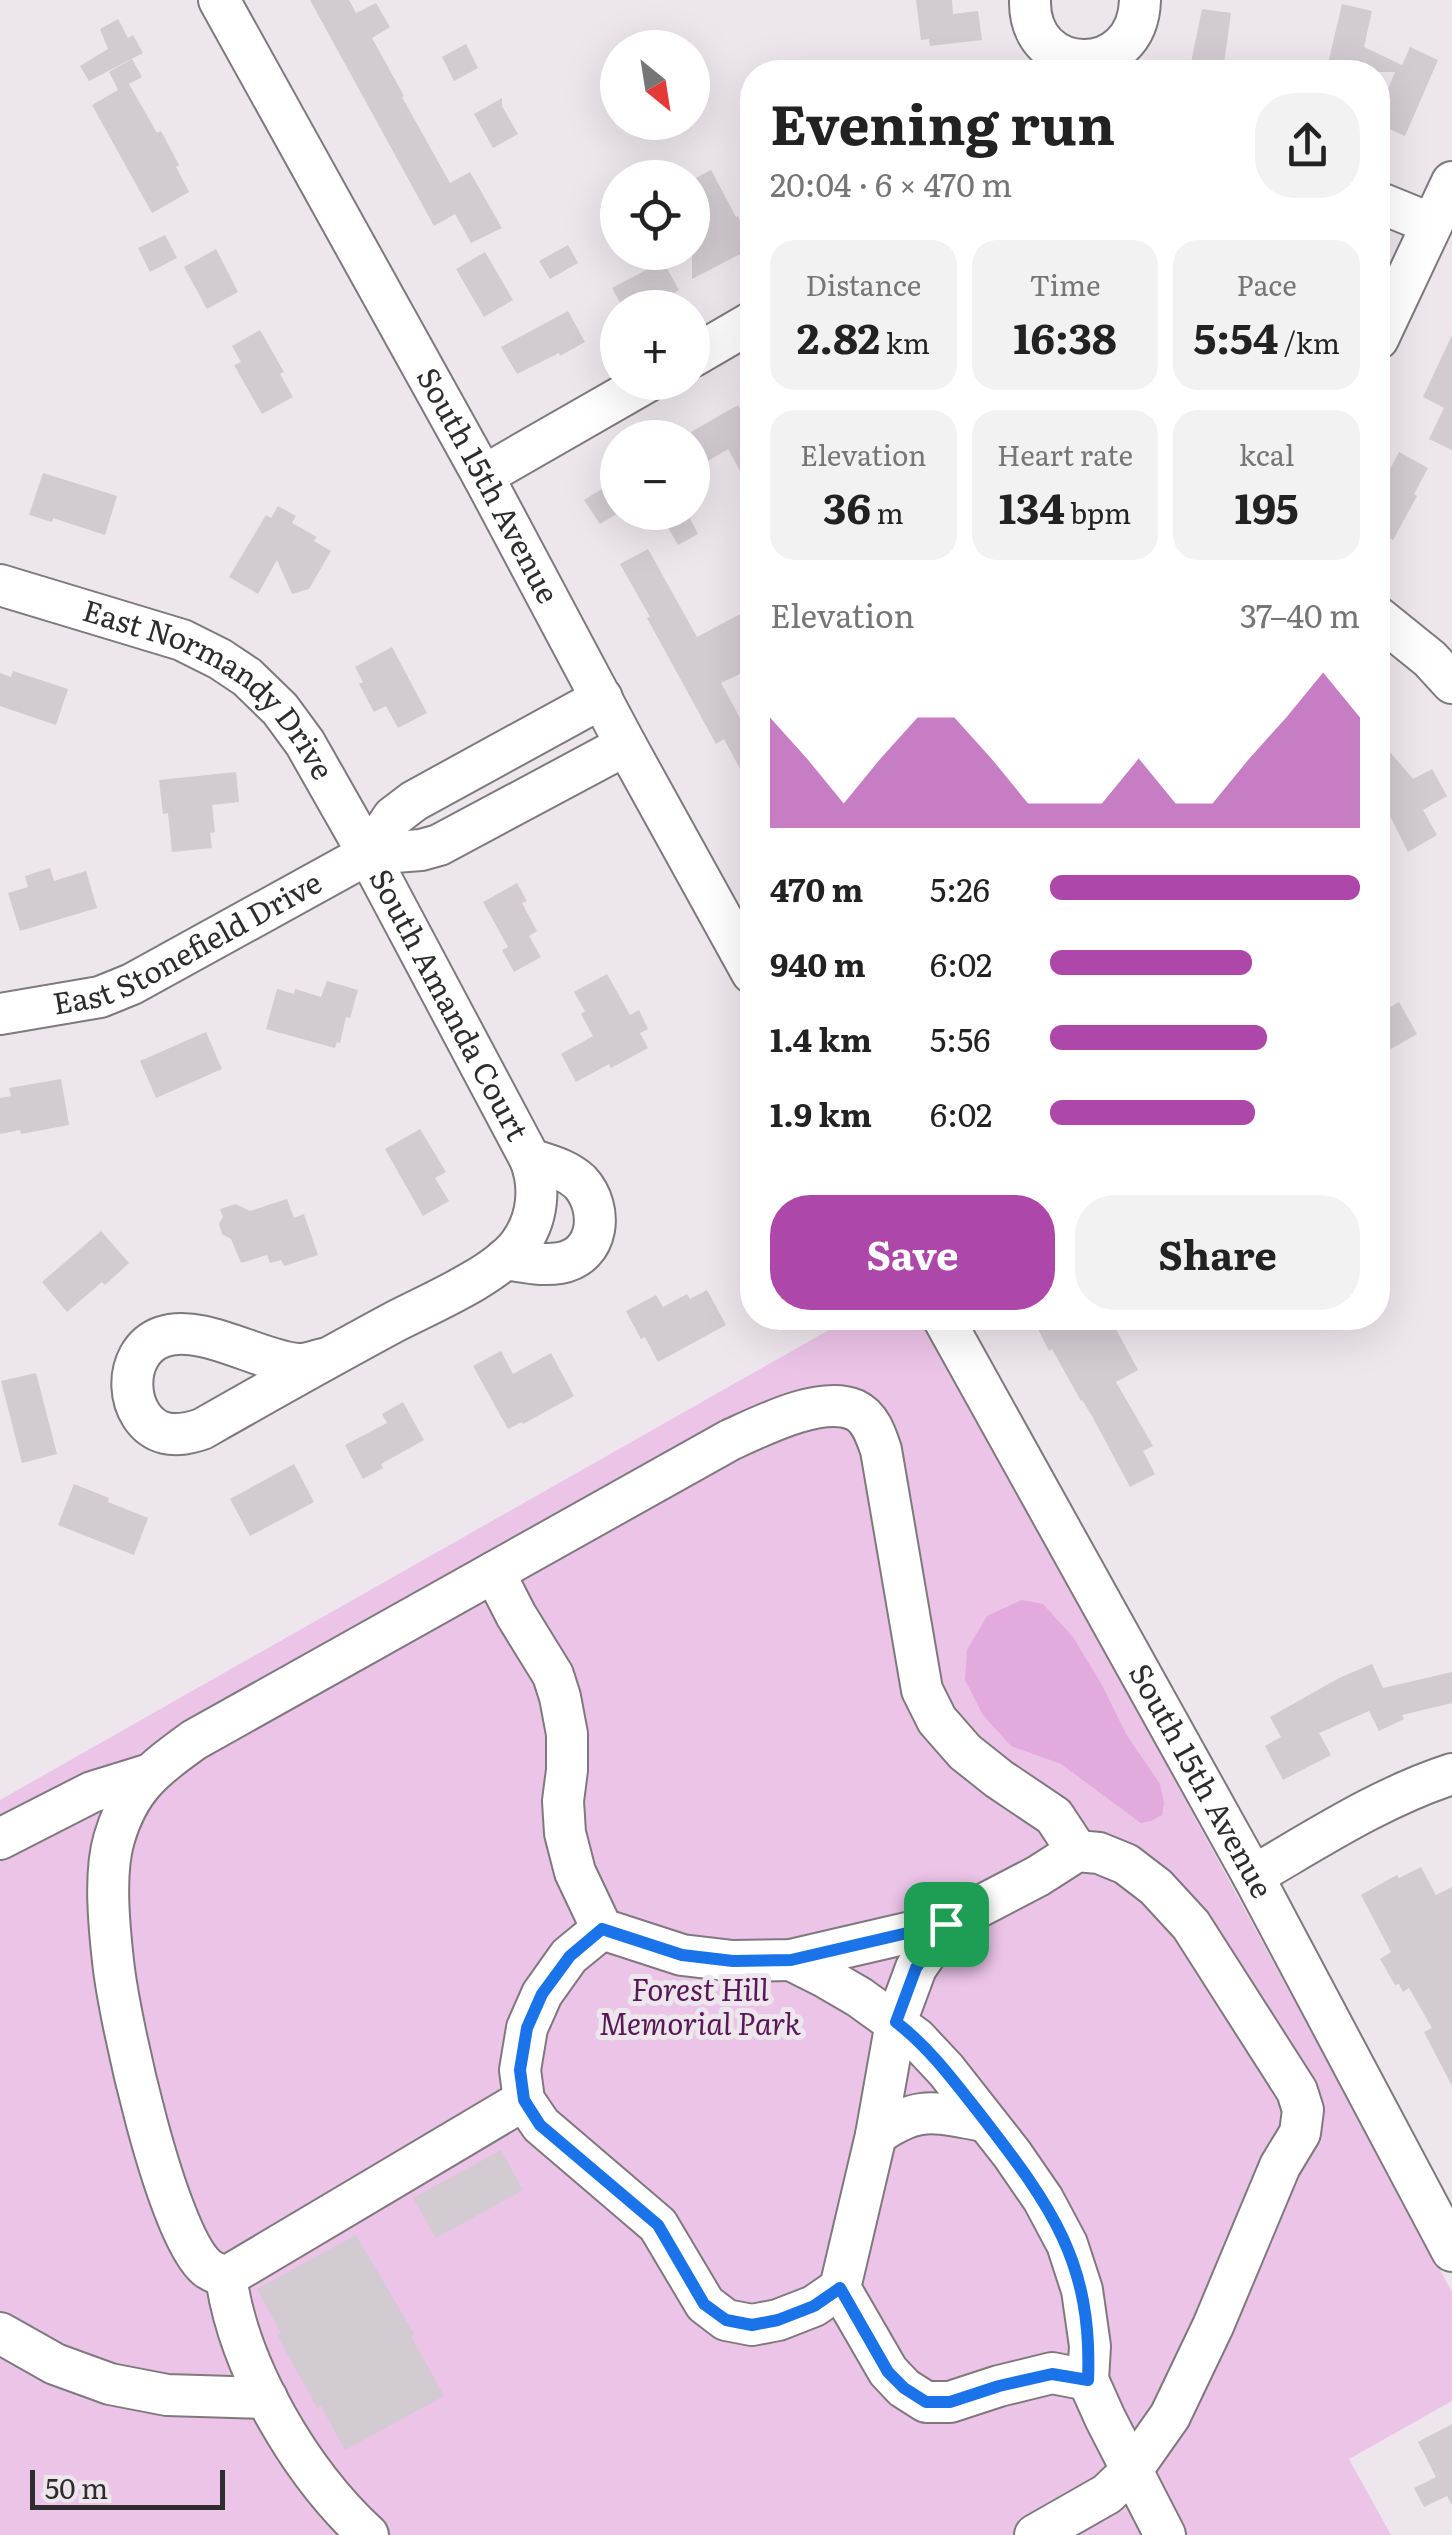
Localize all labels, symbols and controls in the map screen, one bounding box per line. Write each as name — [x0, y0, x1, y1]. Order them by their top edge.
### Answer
north arrow — [600, 30, 710, 140]
map controls — [600, 30, 710, 530]
text: Evening run — [770, 80, 1115, 162]
button: share — [1255, 93, 1360, 198]
text: 20:04 · 6 × 470 m — [770, 159, 1012, 207]
button: locate — [600, 160, 710, 270]
text: Distance — [805, 263, 921, 305]
text: Time — [1029, 263, 1101, 305]
text: Pace — [1237, 263, 1297, 305]
button: + — [600, 290, 710, 400]
text: 2.82 — [797, 305, 880, 367]
text: 16:38 — [1013, 305, 1117, 367]
text: 5:54 — [1193, 305, 1278, 367]
text: km — [880, 321, 930, 363]
text: /km — [1278, 321, 1340, 363]
street label: South 15th Avenue — [408, 358, 572, 610]
button: − — [600, 420, 710, 530]
text: Elevation — [800, 433, 927, 475]
text: Heart rate — [997, 433, 1133, 475]
text: kcal — [1239, 433, 1294, 475]
text: 36 — [823, 475, 871, 537]
text: 134 — [999, 475, 1065, 537]
text: 195 — [1235, 475, 1299, 537]
text: m — [871, 491, 904, 533]
text: bpm — [1065, 491, 1131, 533]
street label: East Normandy Drive — [78, 586, 346, 787]
text: Elevation — [770, 590, 915, 638]
text: 37–40 m — [1240, 590, 1360, 638]
street label: East Stonefield Drive — [49, 859, 329, 1024]
street label: South Amanda Court — [361, 860, 541, 1147]
text: 470 m — [770, 864, 864, 912]
text: 5:26 — [930, 864, 990, 912]
text: 940 m — [770, 939, 866, 987]
text: 6:02 — [930, 939, 992, 987]
text: 1.4 km — [770, 1014, 872, 1062]
text: 5:56 — [930, 1014, 990, 1062]
text: 1.9 km — [770, 1089, 872, 1137]
text: 6:02 — [930, 1089, 992, 1137]
button: Save — [770, 1195, 1055, 1310]
button: Share — [1075, 1195, 1360, 1310]
street label: South 15th Avenue — [1120, 1654, 1286, 1905]
pin — [904, 1882, 989, 1967]
icon: arrive — [919, 1897, 974, 1952]
park label: Forest Hill Memorial Park — [599, 1966, 802, 2044]
scale bar — [30, 2465, 225, 2510]
text: 50 m — [45, 2466, 108, 2508]

